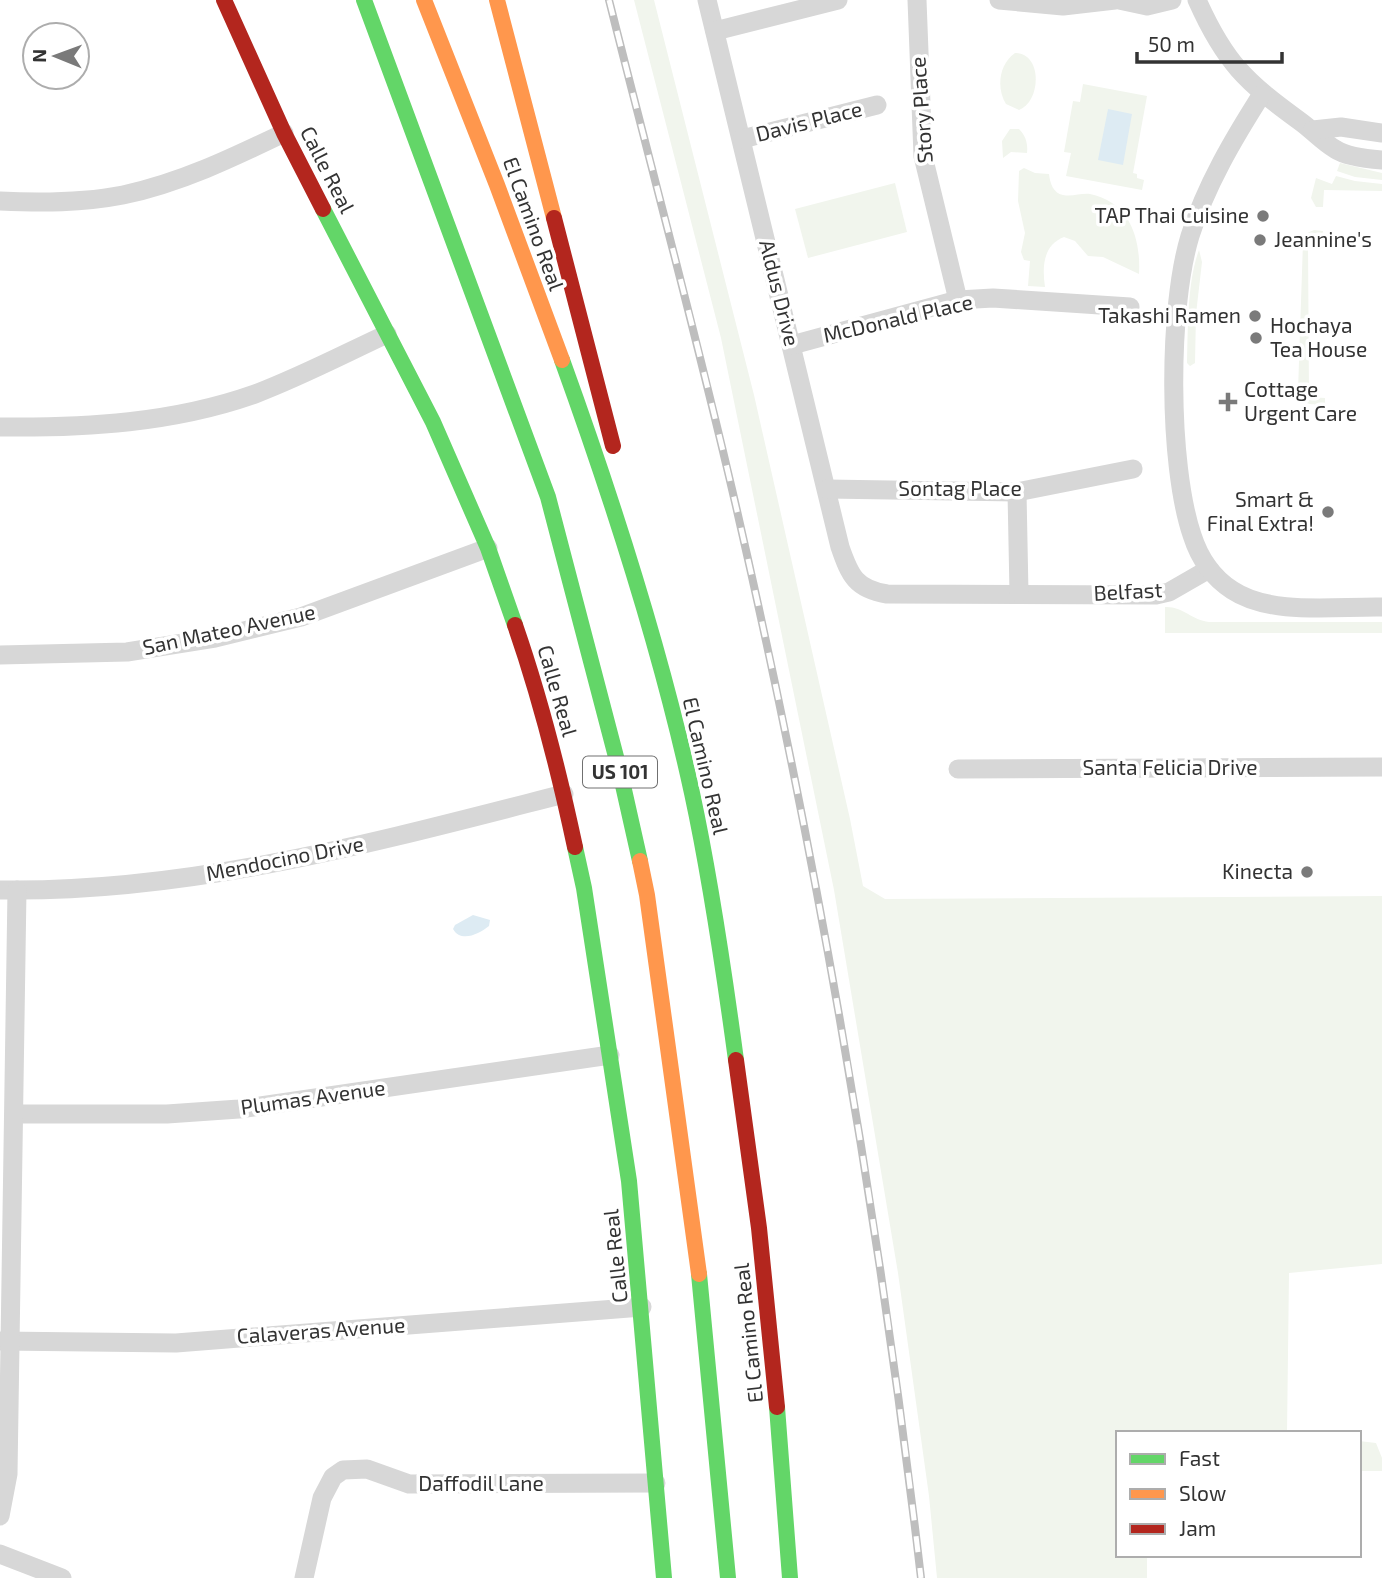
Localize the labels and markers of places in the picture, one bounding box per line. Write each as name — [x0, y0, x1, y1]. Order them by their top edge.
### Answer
place label: TAP Thai Cuisine — [1094, 202, 1249, 227]
marker: TAP Thai Cuisine — [1255, 208, 1271, 224]
place label: Jeannine's — [1274, 226, 1372, 251]
marker: Jeannine's — [1252, 232, 1268, 248]
place label: Takashi Ramen — [1098, 302, 1241, 327]
marker: Takashi Ramen — [1247, 308, 1263, 324]
place label: Hochaya Tea House — [1270, 312, 1367, 361]
marker: Hochaya Tea House — [1248, 330, 1264, 346]
place label: Cottage Urgent Care — [1244, 376, 1357, 425]
marker: Cottage Urgent Care — [1218, 392, 1238, 412]
place label: Smart & Final Extra! — [1207, 486, 1314, 535]
marker: Smart & Final Extra! — [1320, 504, 1336, 520]
place label: Kinecta — [1222, 858, 1293, 883]
marker: Kinecta — [1299, 864, 1315, 880]

